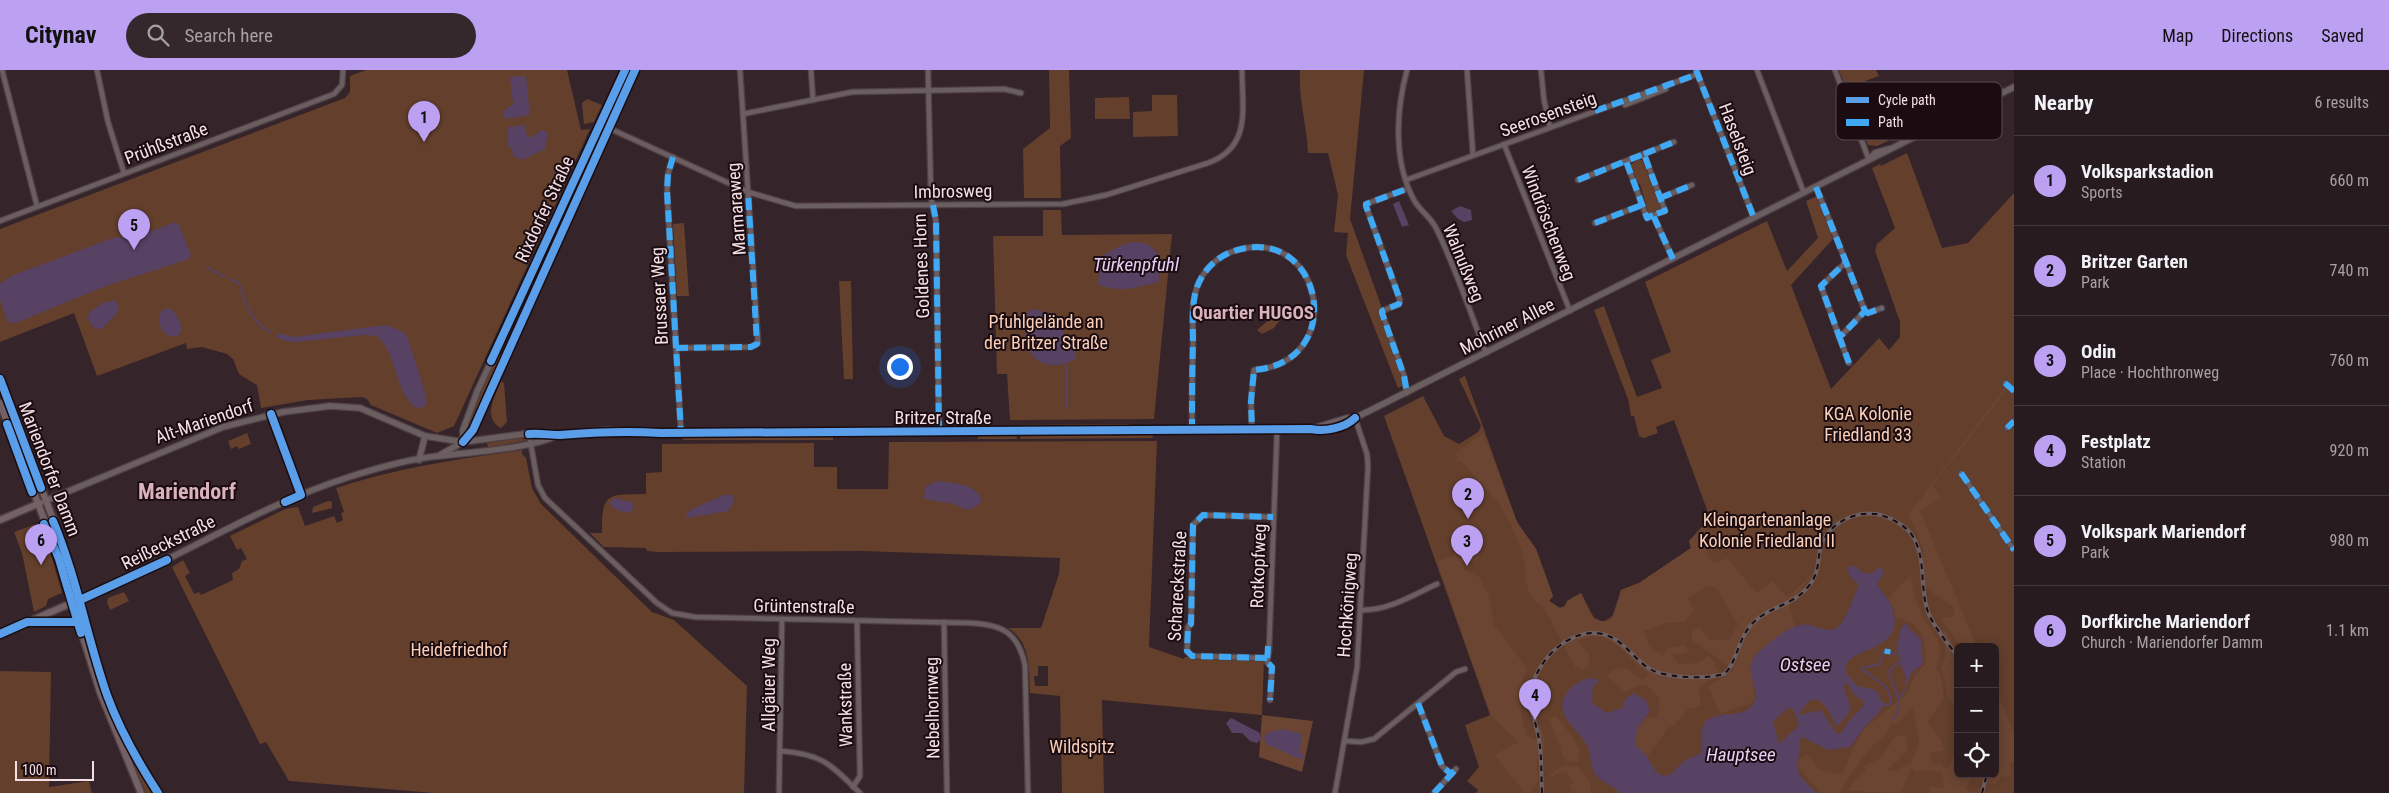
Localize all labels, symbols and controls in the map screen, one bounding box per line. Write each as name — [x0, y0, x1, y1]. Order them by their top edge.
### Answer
search box — [126, 13, 476, 58]
text: Citynav — [25, 21, 96, 49]
icon: search — [144, 21, 172, 49]
text: Search here — [184, 24, 273, 47]
text: Map — [2162, 25, 2193, 46]
text: Directions — [2221, 25, 2293, 46]
text: Saved — [2321, 25, 2364, 46]
legend — [1836, 82, 2002, 140]
street label: Seerosensteig — [1497, 87, 1599, 141]
text: Nearby — [2034, 91, 2093, 115]
text: Cycle path — [1878, 92, 1936, 108]
text: 6 results — [2314, 93, 2369, 112]
street label: Haselsteig — [1715, 100, 1761, 178]
pin: 1 — [408, 101, 440, 142]
text: Path — [1878, 114, 1903, 130]
street label: Prühßstraße — [121, 118, 211, 168]
street label: Rixdorfer Straße — [510, 153, 578, 265]
text: Volksparkstadion — [2081, 160, 2214, 183]
street label: Marmaraweg — [722, 162, 750, 256]
street label: Windröschenweg — [1517, 163, 1581, 283]
text: 1 — [2046, 171, 2054, 190]
text: 660 m — [2330, 171, 2369, 190]
street label: Imbrosweg — [914, 180, 992, 202]
text: Sports — [2081, 183, 2123, 202]
pin: 5 — [118, 209, 150, 250]
street label: Goldenes Horn — [909, 213, 933, 319]
street label: Walnußweg — [1439, 221, 1489, 305]
street label: Brussaer Weg — [646, 247, 672, 345]
text: Britzer Garten — [2081, 250, 2188, 273]
water label: Türkenpfuhl — [1093, 253, 1180, 276]
text: 2 — [2046, 261, 2054, 280]
text: 740 m — [2330, 261, 2369, 280]
text: Park — [2081, 273, 2110, 292]
street label: Mohriner Allee — [1456, 293, 1558, 359]
district label: Quartier HUGOS — [1192, 301, 1314, 324]
park label: Pfuhlgelände an der Britzer Straße — [984, 311, 1108, 353]
text: Odin — [2081, 340, 2116, 363]
text: 3 — [2046, 351, 2054, 370]
text: 760 m — [2330, 351, 2369, 370]
your location — [887, 354, 913, 380]
text: Place · Hochthronweg — [2081, 363, 2219, 382]
street label: Alt-Mariendorf — [152, 394, 256, 448]
street label: Mariendorfer Damm — [15, 399, 85, 539]
park label: KGA Kolonie Friedland 33 — [1824, 403, 1912, 445]
street label: Britzer Straße — [895, 407, 991, 428]
text: Festplatz — [2081, 430, 2151, 453]
text: 4 — [2046, 441, 2054, 460]
text: 920 m — [2330, 441, 2369, 460]
text: Station — [2081, 453, 2126, 472]
pin: 2 — [1452, 478, 1484, 519]
district label: Mariendorf — [138, 479, 236, 504]
park label: Kleingartenanlage Kolonie Friedland II — [1699, 509, 1835, 551]
street label: Reißeckstraße — [118, 510, 218, 574]
text: Volkspark Mariendorf — [2081, 520, 2246, 543]
street label: Rotkopfweg — [1246, 523, 1270, 609]
pin: 6 — [25, 524, 57, 565]
pin: 3 — [1451, 525, 1483, 566]
street label: Schareckstraße — [1164, 530, 1190, 642]
text: 5 — [2046, 531, 2054, 550]
text: 980 m — [2330, 531, 2369, 550]
text: Park — [2081, 543, 2110, 562]
street label: Hochkönigweg — [1333, 552, 1361, 658]
street label: Grüntenstraße — [753, 595, 855, 617]
text: Dorfkirche Mariendorf — [2081, 610, 2250, 633]
text: 6 — [2046, 621, 2054, 640]
text: 1.1 km — [2326, 621, 2369, 640]
text: Church · Mariendorfer Damm — [2081, 633, 2263, 652]
street label: Allgäuer Weg — [758, 638, 779, 732]
park label: Heidefriedhof — [410, 639, 508, 660]
map controls — [1954, 643, 1999, 778]
button: + — [1954, 643, 1999, 688]
water label: Ostsee — [1780, 653, 1830, 676]
street label: Nebelhornweg — [921, 657, 943, 759]
street label: Wankstraße — [834, 663, 856, 747]
pin: 4 — [1519, 679, 1551, 720]
button: − — [1954, 688, 1999, 733]
button: locate — [1954, 733, 1999, 778]
park label: Wildspitz — [1049, 736, 1115, 757]
water label: Hauptsee — [1706, 743, 1776, 766]
scale bar — [15, 758, 94, 781]
text: 100 m — [22, 762, 57, 778]

